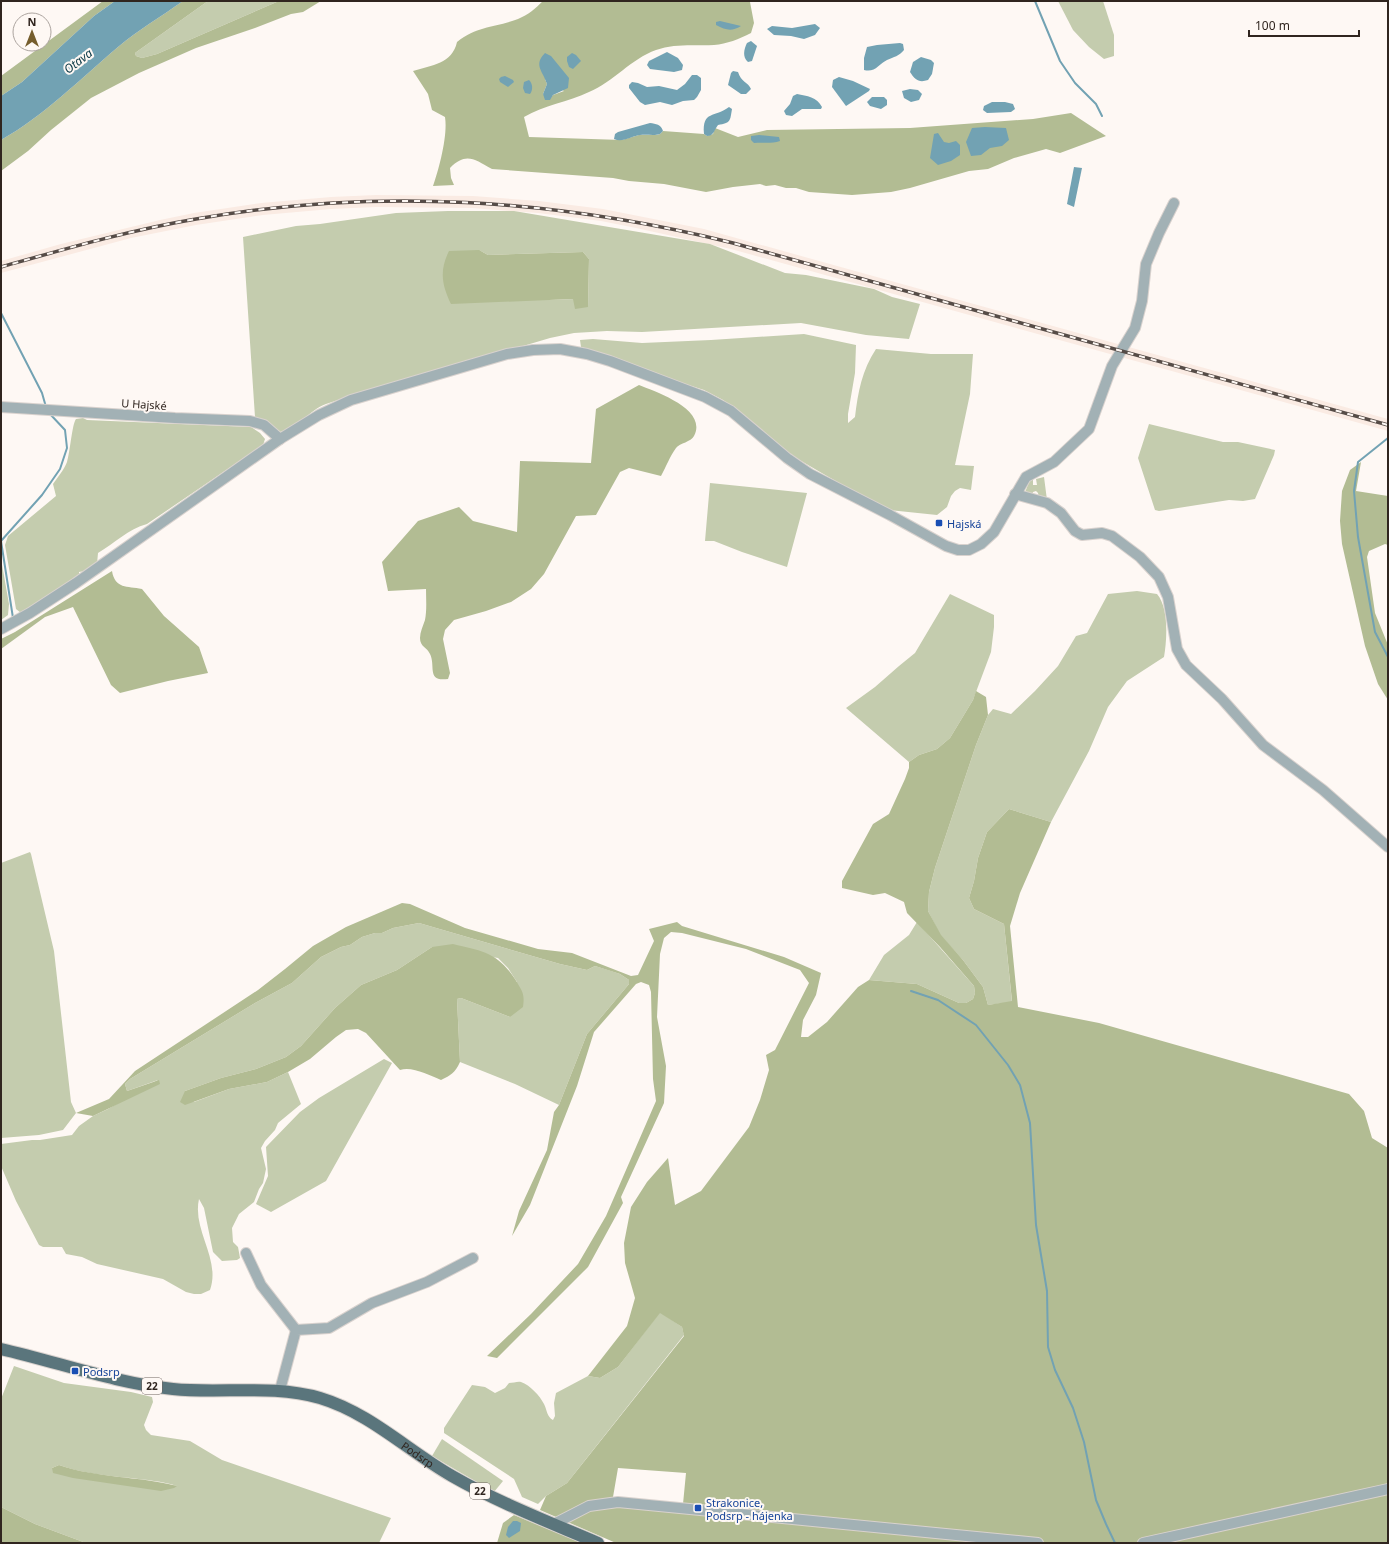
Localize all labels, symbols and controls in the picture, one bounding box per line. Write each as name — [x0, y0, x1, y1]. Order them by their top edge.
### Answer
north arrow — [12, 12, 52, 52]
scale bar — [1249, 12, 1359, 38]
text: N — [28, 14, 36, 29]
text: 100 m — [1255, 17, 1290, 34]
water label: Otava — [60, 45, 96, 77]
street label: U Hajské — [121, 395, 167, 413]
place label: Hajská — [947, 516, 981, 531]
marker: Hajská — [934, 518, 944, 528]
place label: Podsrp — [83, 1364, 120, 1379]
marker: Podsrp — [70, 1366, 80, 1376]
road number: 22 — [142, 1378, 162, 1394]
street label: Podsrp — [399, 1437, 438, 1471]
road number: 22 — [470, 1483, 490, 1499]
place label: Strakonice, Podsrp - hájenka — [706, 1495, 793, 1523]
marker: Strakonice, Podsrp - hájenka — [693, 1503, 703, 1513]

